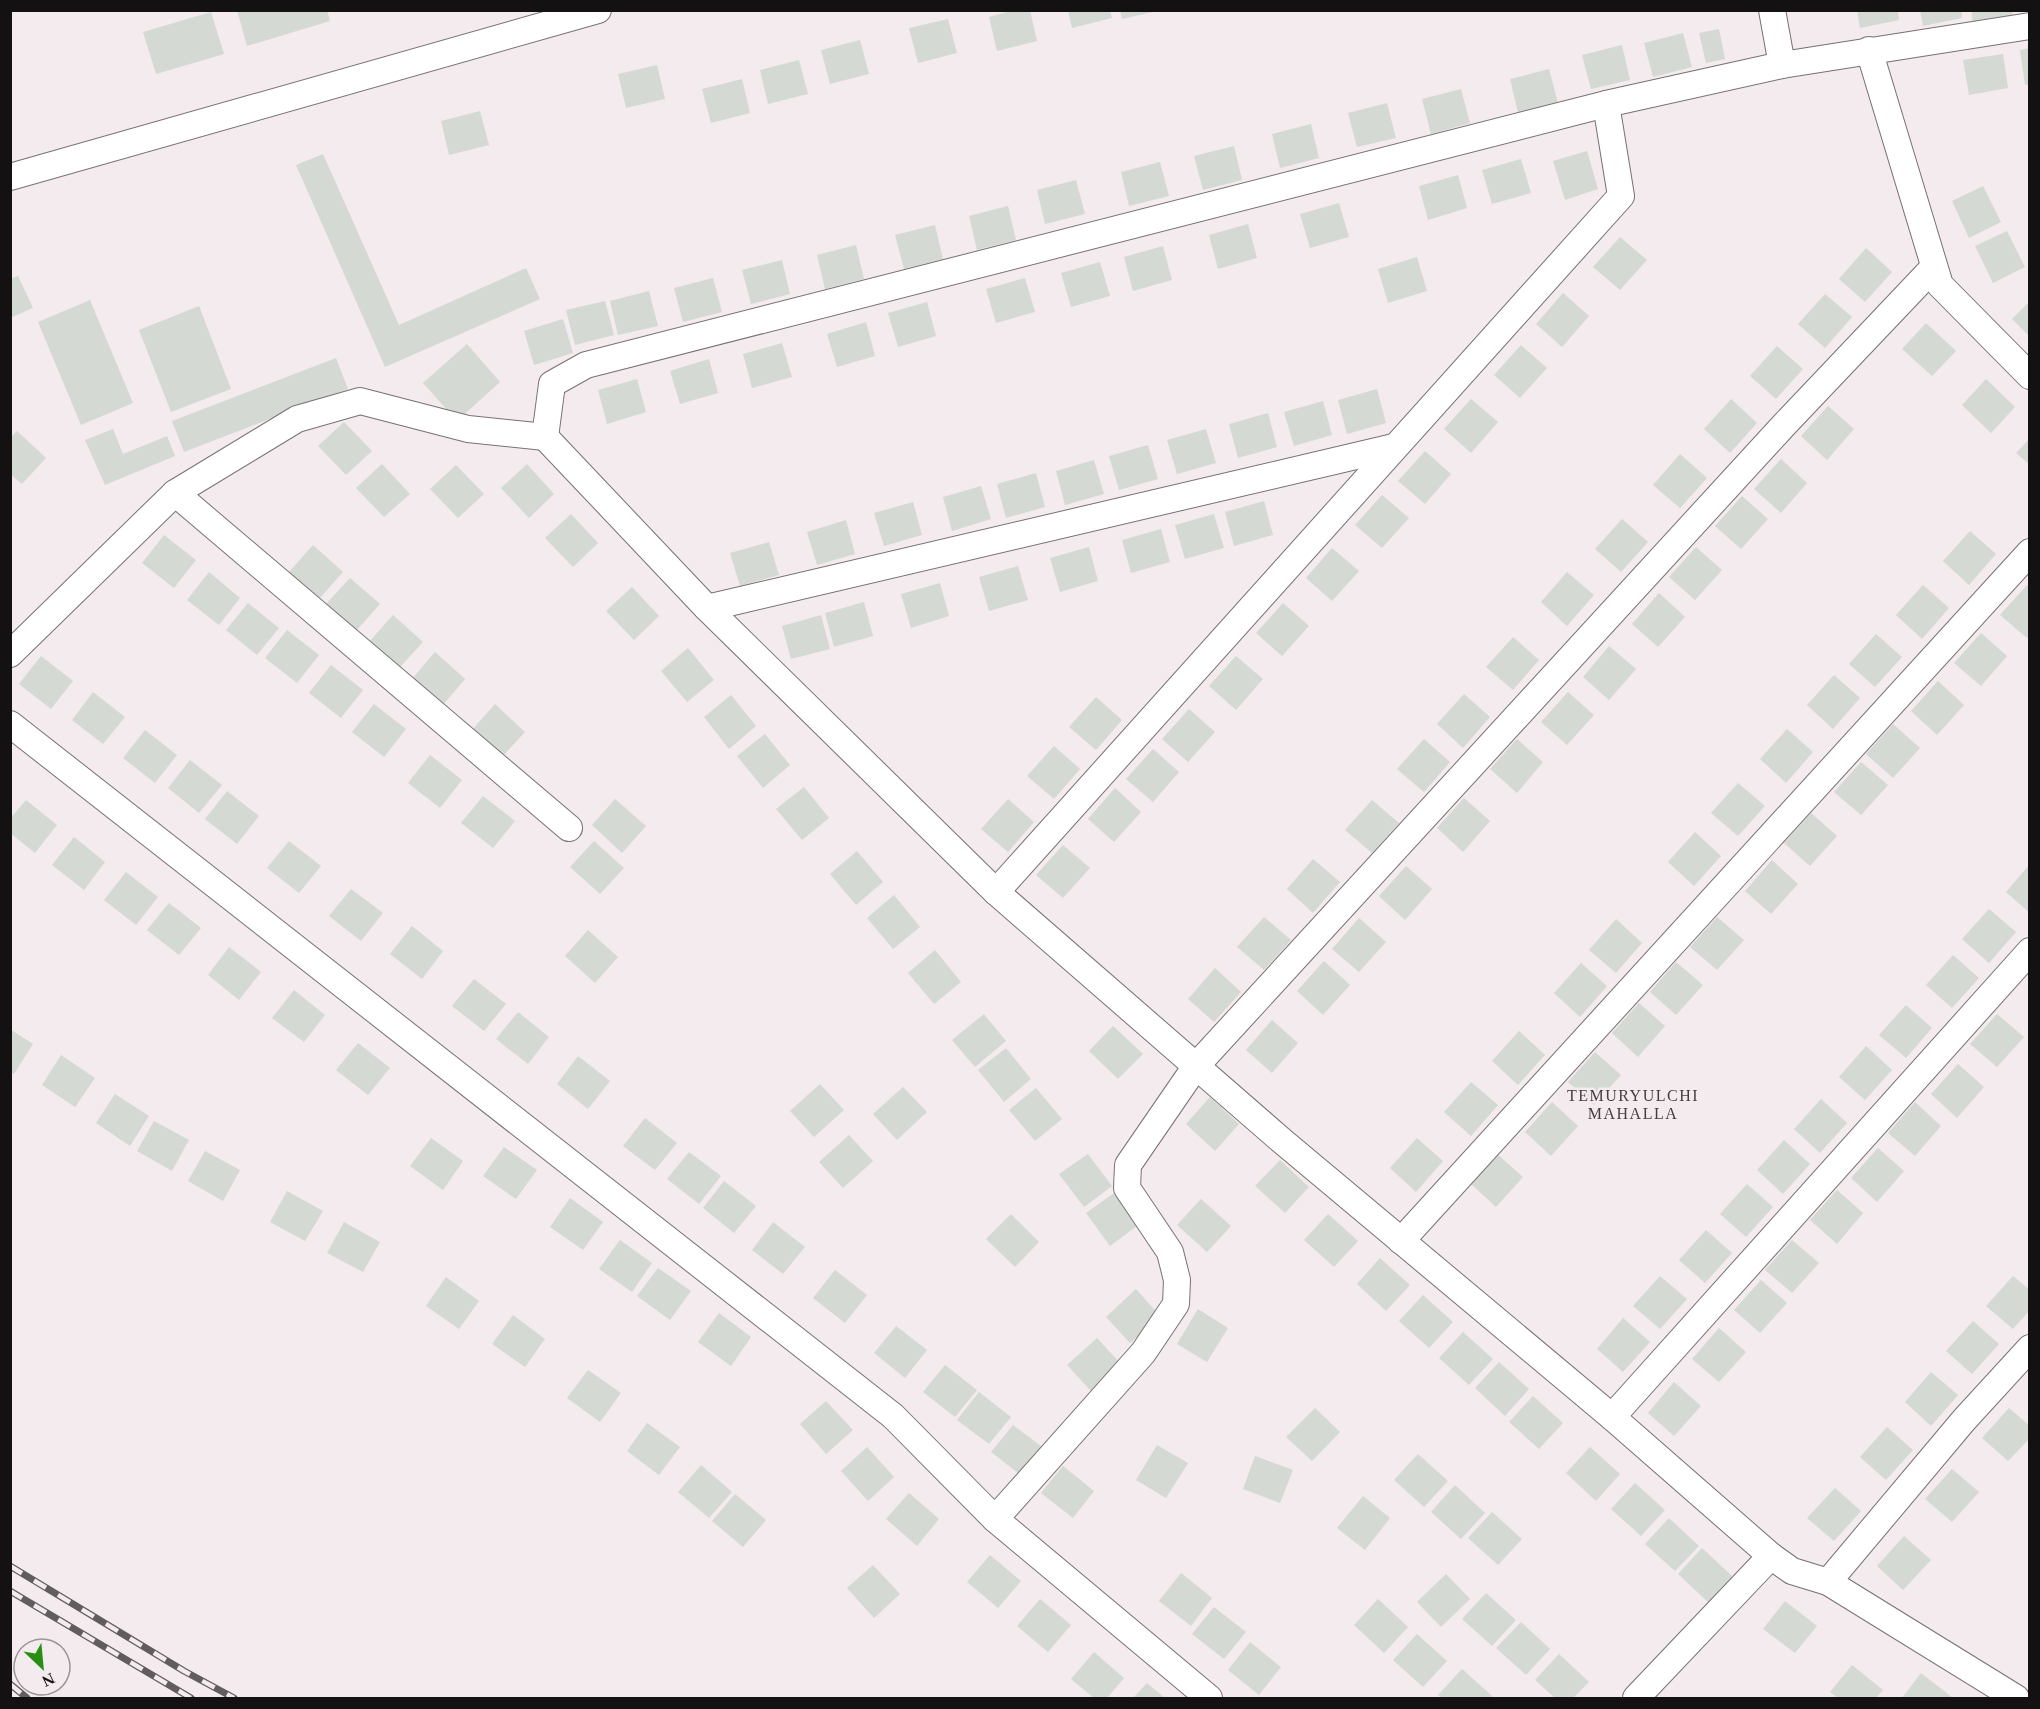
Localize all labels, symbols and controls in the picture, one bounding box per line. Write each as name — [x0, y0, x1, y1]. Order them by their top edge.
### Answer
district label: TEMURYULCHI MAHALLA — [1567, 1087, 1699, 1122]
north arrow — [12, 1637, 72, 1697]
text: N — [39, 1670, 57, 1690]

